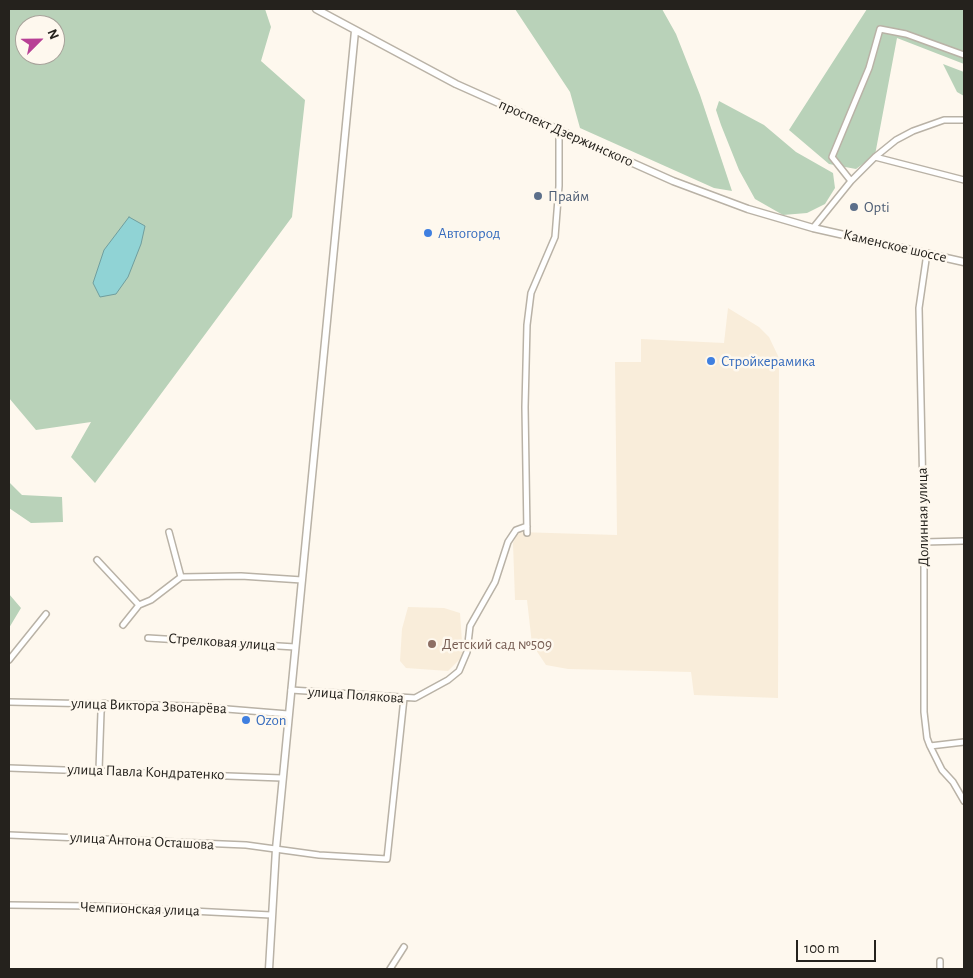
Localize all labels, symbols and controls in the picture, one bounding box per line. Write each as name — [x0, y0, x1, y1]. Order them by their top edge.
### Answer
north arrow — [15, 15, 65, 65]
text: N — [45, 27, 61, 42]
street label: проспект Дзержинского — [496, 95, 636, 171]
place label: Прайм — [548, 187, 589, 205]
marker: Прайм — [532, 190, 544, 202]
place label: Opti — [864, 198, 890, 216]
marker: Opti — [848, 201, 860, 213]
place label: Автогород — [438, 224, 500, 242]
street label: Каменское шоссе — [842, 225, 948, 267]
marker: Автогород — [422, 227, 434, 239]
place label: Стройкерамика — [721, 352, 815, 370]
marker: Стройкерамика — [705, 355, 717, 367]
street label: Долинная улица — [913, 467, 933, 567]
street label: Стрелковая улица — [168, 629, 276, 655]
place label: Детский сад №509 — [442, 635, 552, 653]
marker: Детский сад №509 — [426, 638, 438, 650]
street label: улица Полякова — [307, 683, 405, 707]
street label: улица Виктора Звонарёва — [71, 694, 227, 718]
place label: Ozon — [256, 711, 286, 729]
marker: Ozon — [240, 714, 252, 726]
street label: улица Павла Кондратенко — [67, 760, 225, 784]
street label: улица Антона Осташова — [70, 828, 214, 854]
street label: Чемпионская улица — [80, 898, 200, 920]
scale bar — [798, 930, 878, 962]
text: 100 m — [804, 941, 839, 956]

